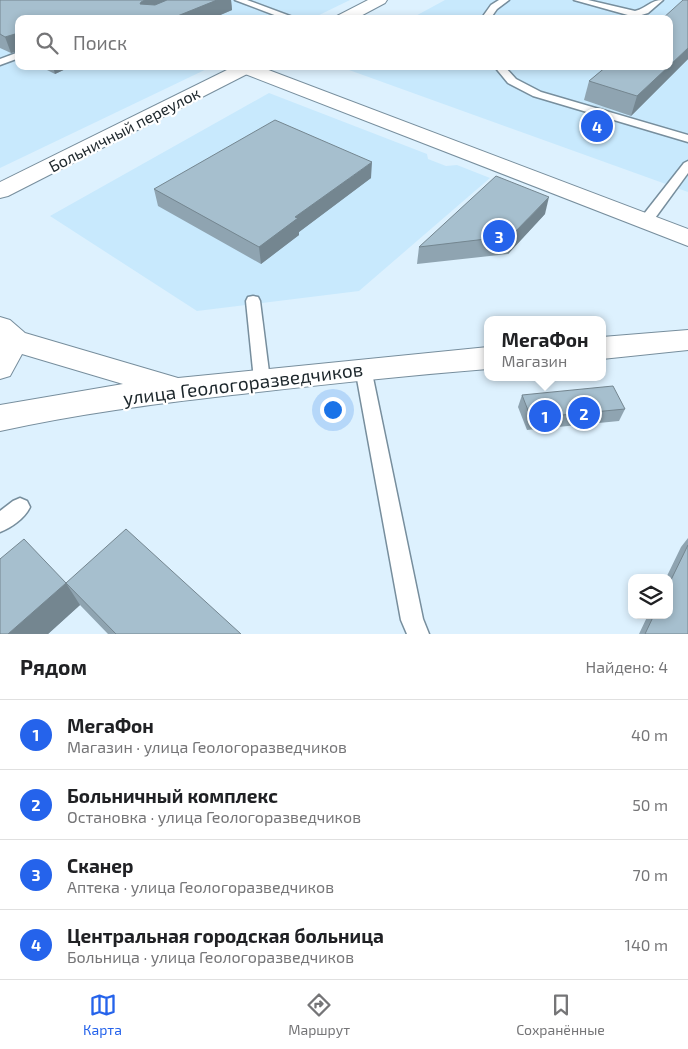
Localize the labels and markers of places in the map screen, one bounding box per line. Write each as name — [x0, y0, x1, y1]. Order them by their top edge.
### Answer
pin: 4 — [581, 107, 613, 145]
pin: 3 — [483, 217, 515, 255]
pin: 2 — [568, 394, 600, 432]
pin: 1 — [529, 397, 561, 435]

